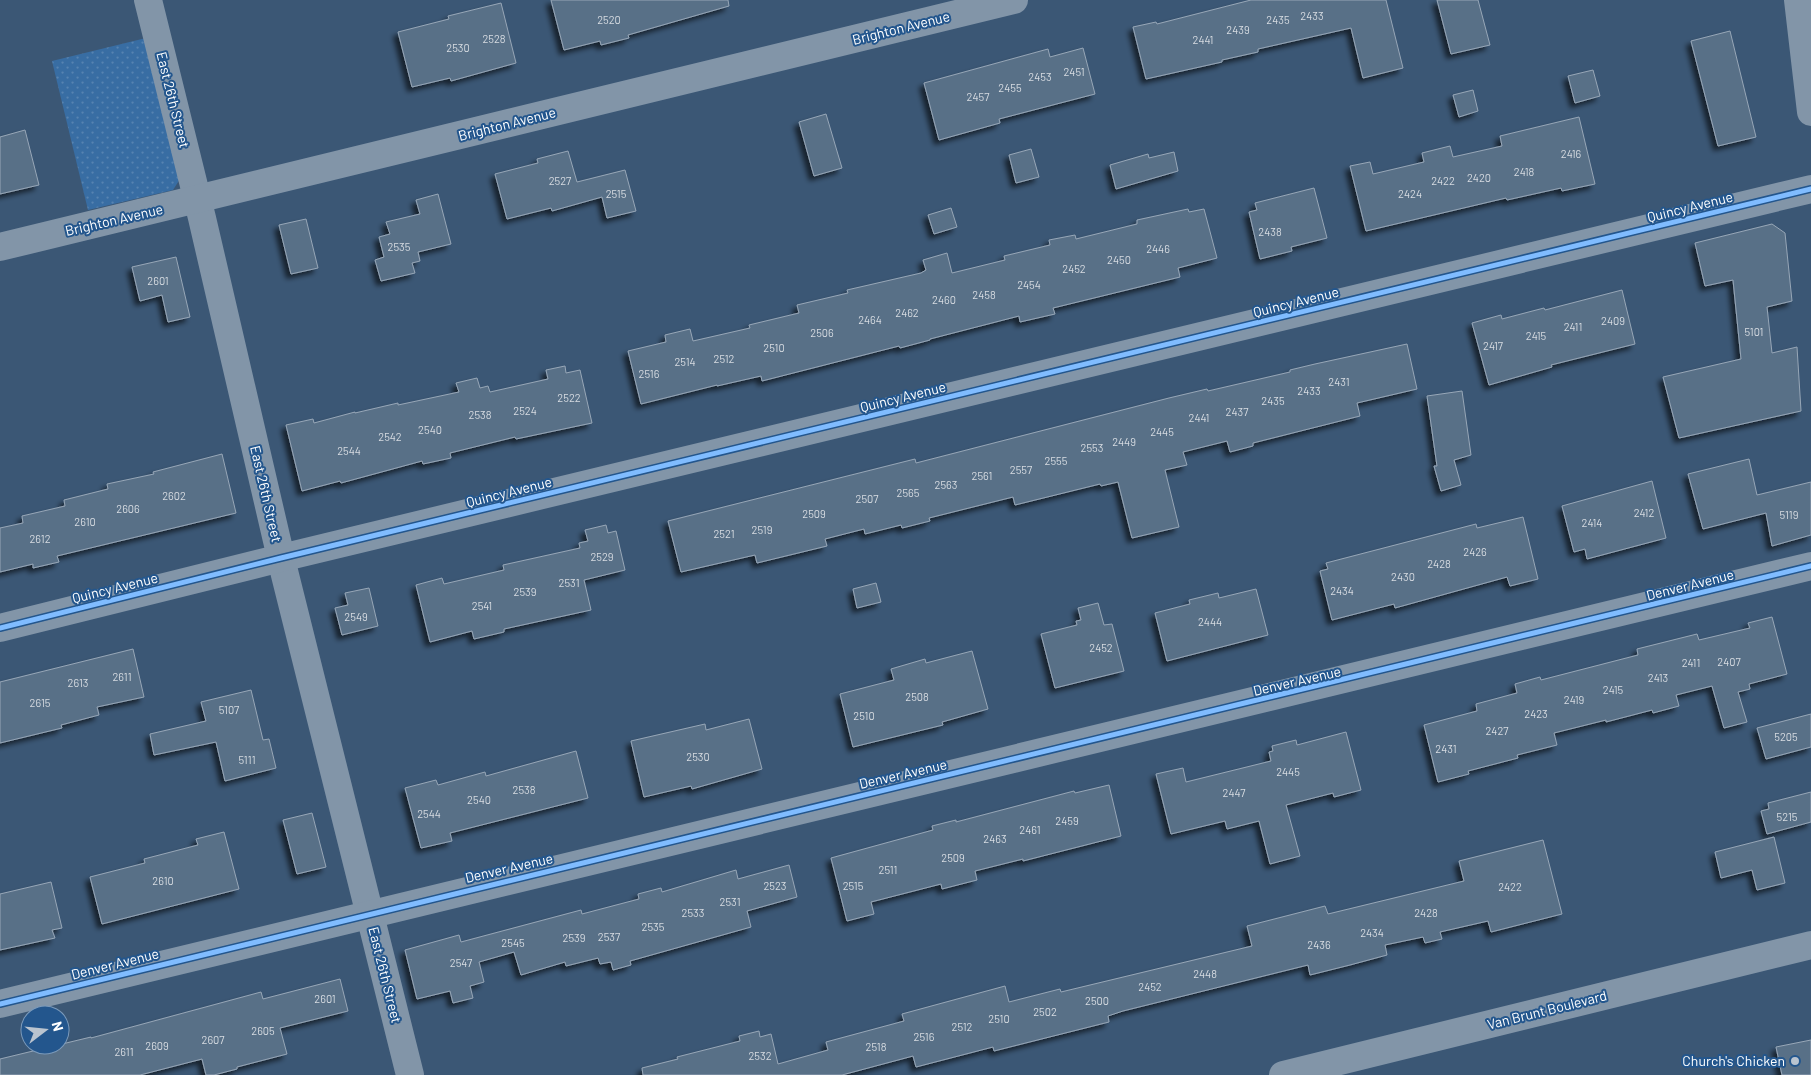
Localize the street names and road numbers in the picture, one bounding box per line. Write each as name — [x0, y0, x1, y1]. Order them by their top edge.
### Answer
street label: Brighton Avenue — [850, 7, 951, 48]
street label: East 26th Street — [153, 50, 194, 150]
street label: Brighton Avenue — [456, 103, 557, 144]
street label: Quincy Avenue — [1645, 188, 1734, 225]
street label: Brighton Avenue — [63, 200, 164, 239]
street label: Quincy Avenue — [1251, 283, 1340, 320]
street label: Quincy Avenue — [858, 378, 947, 415]
street label: East 26th Street — [247, 444, 286, 544]
street label: Quincy Avenue — [464, 473, 553, 510]
street label: Denver Avenue — [1644, 565, 1736, 604]
street label: Quincy Avenue — [70, 569, 159, 606]
street label: Denver Avenue — [1251, 662, 1343, 699]
street label: Denver Avenue — [857, 755, 949, 792]
street label: Denver Avenue — [463, 849, 555, 886]
street label: East 26th Street — [365, 925, 406, 1025]
street label: Denver Avenue — [69, 944, 161, 983]
street label: Van Brunt Boulevard — [1485, 986, 1608, 1033]

